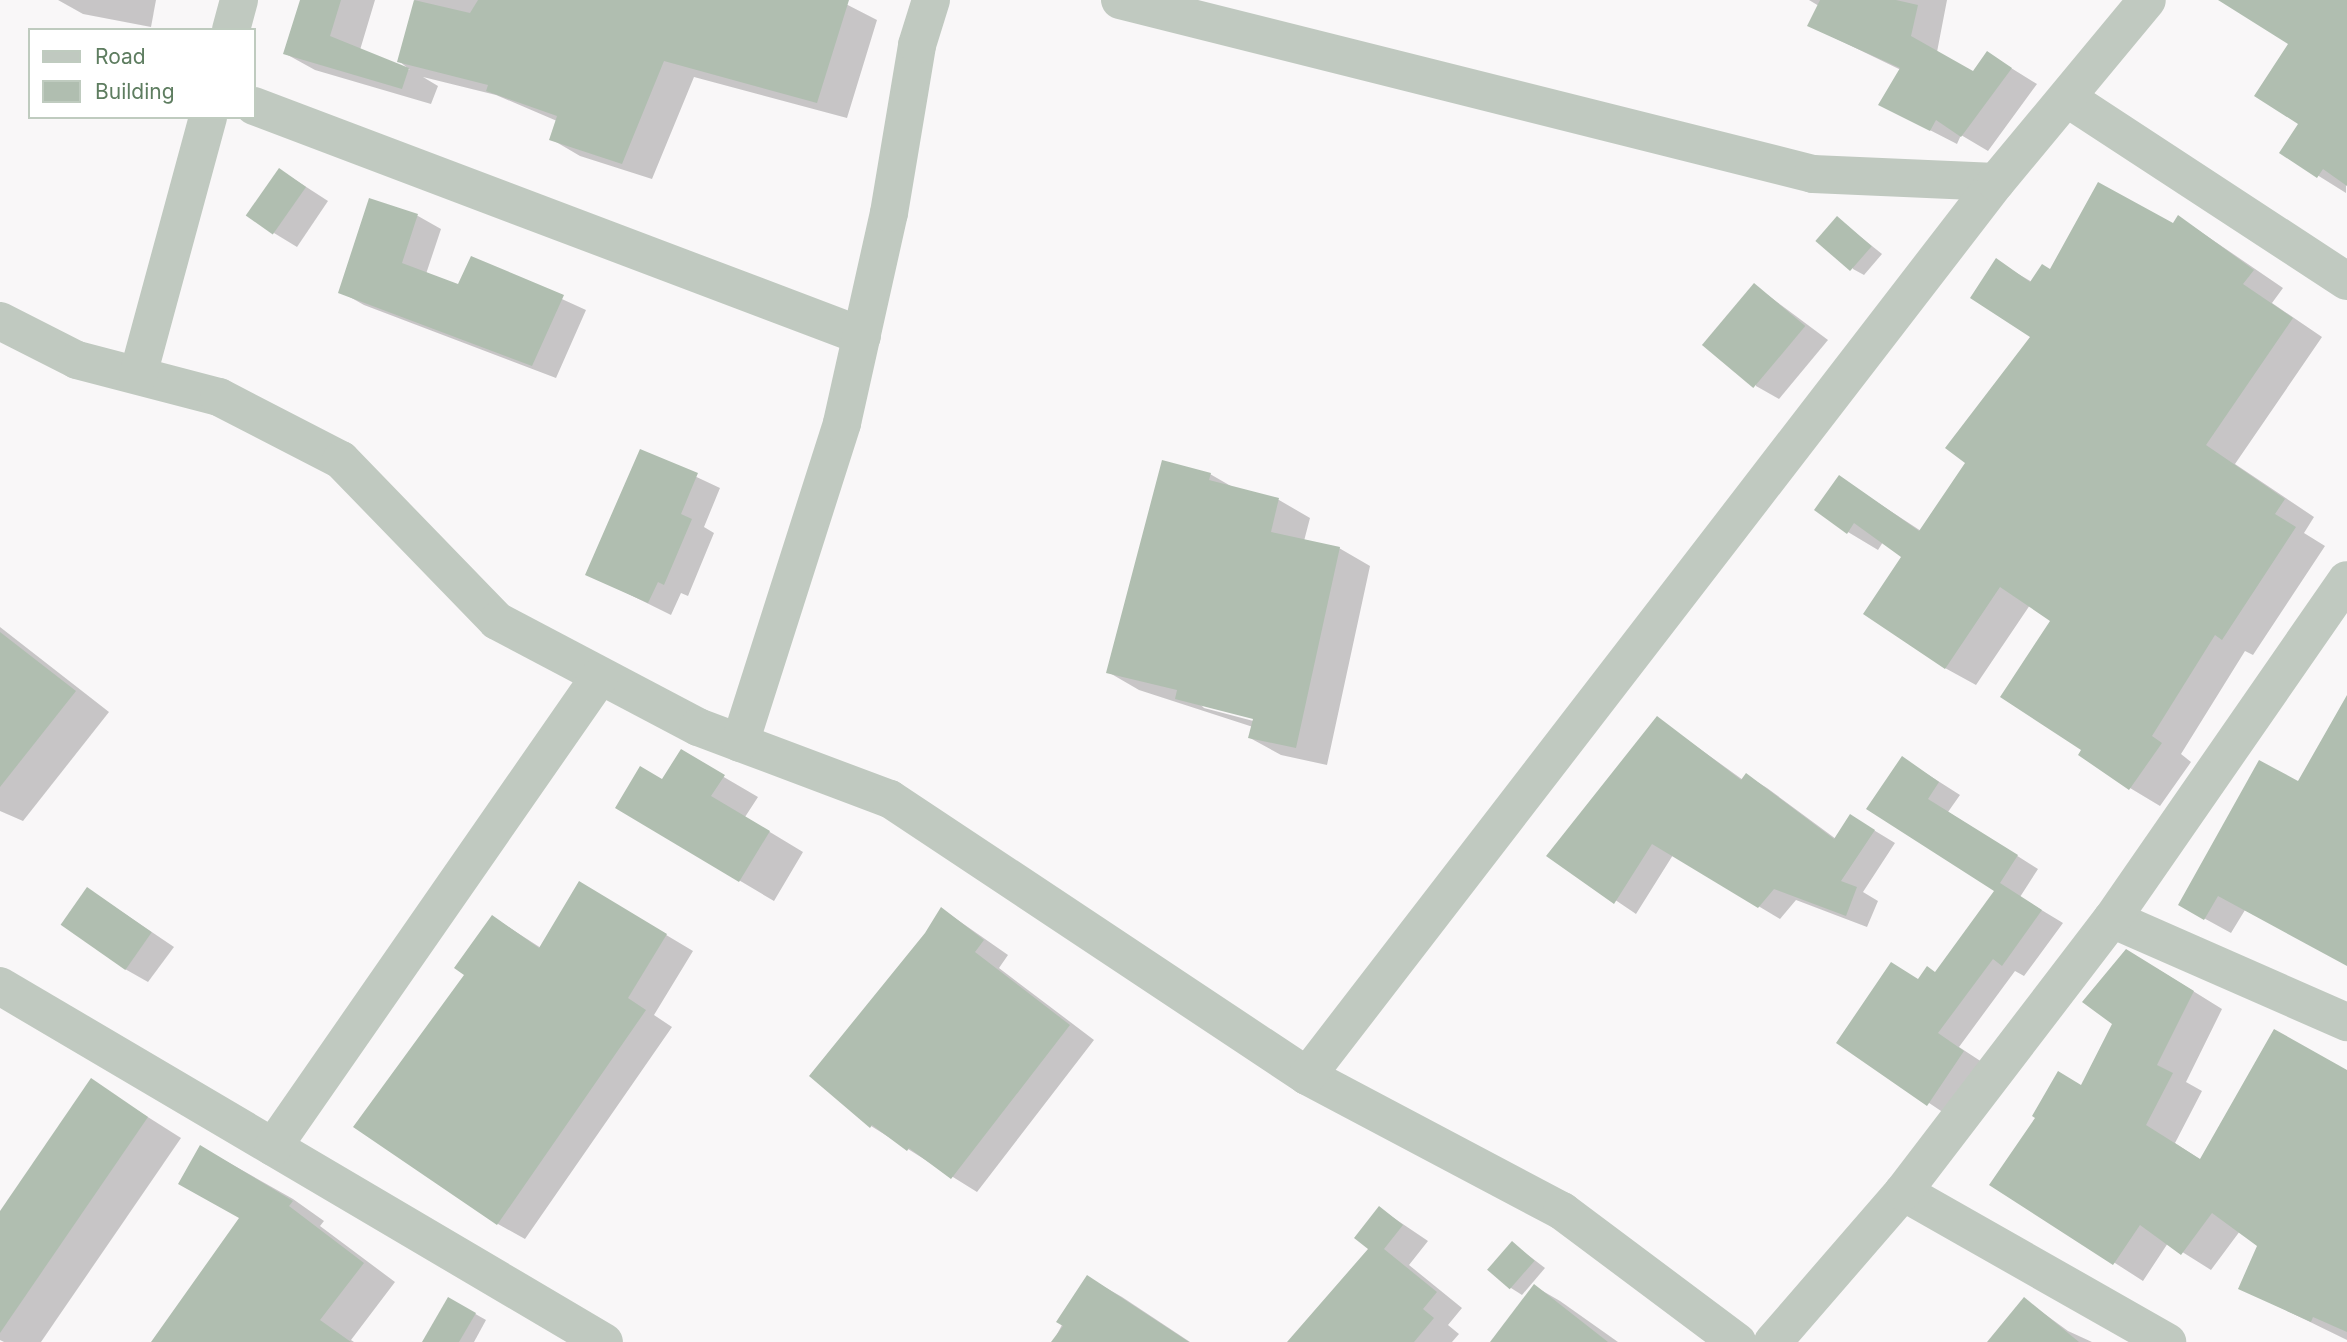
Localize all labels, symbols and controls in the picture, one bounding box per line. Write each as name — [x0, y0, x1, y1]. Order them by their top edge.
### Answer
legend — [28, 28, 256, 119]
text: Road — [95, 44, 146, 69]
text: Building — [95, 79, 175, 104]

